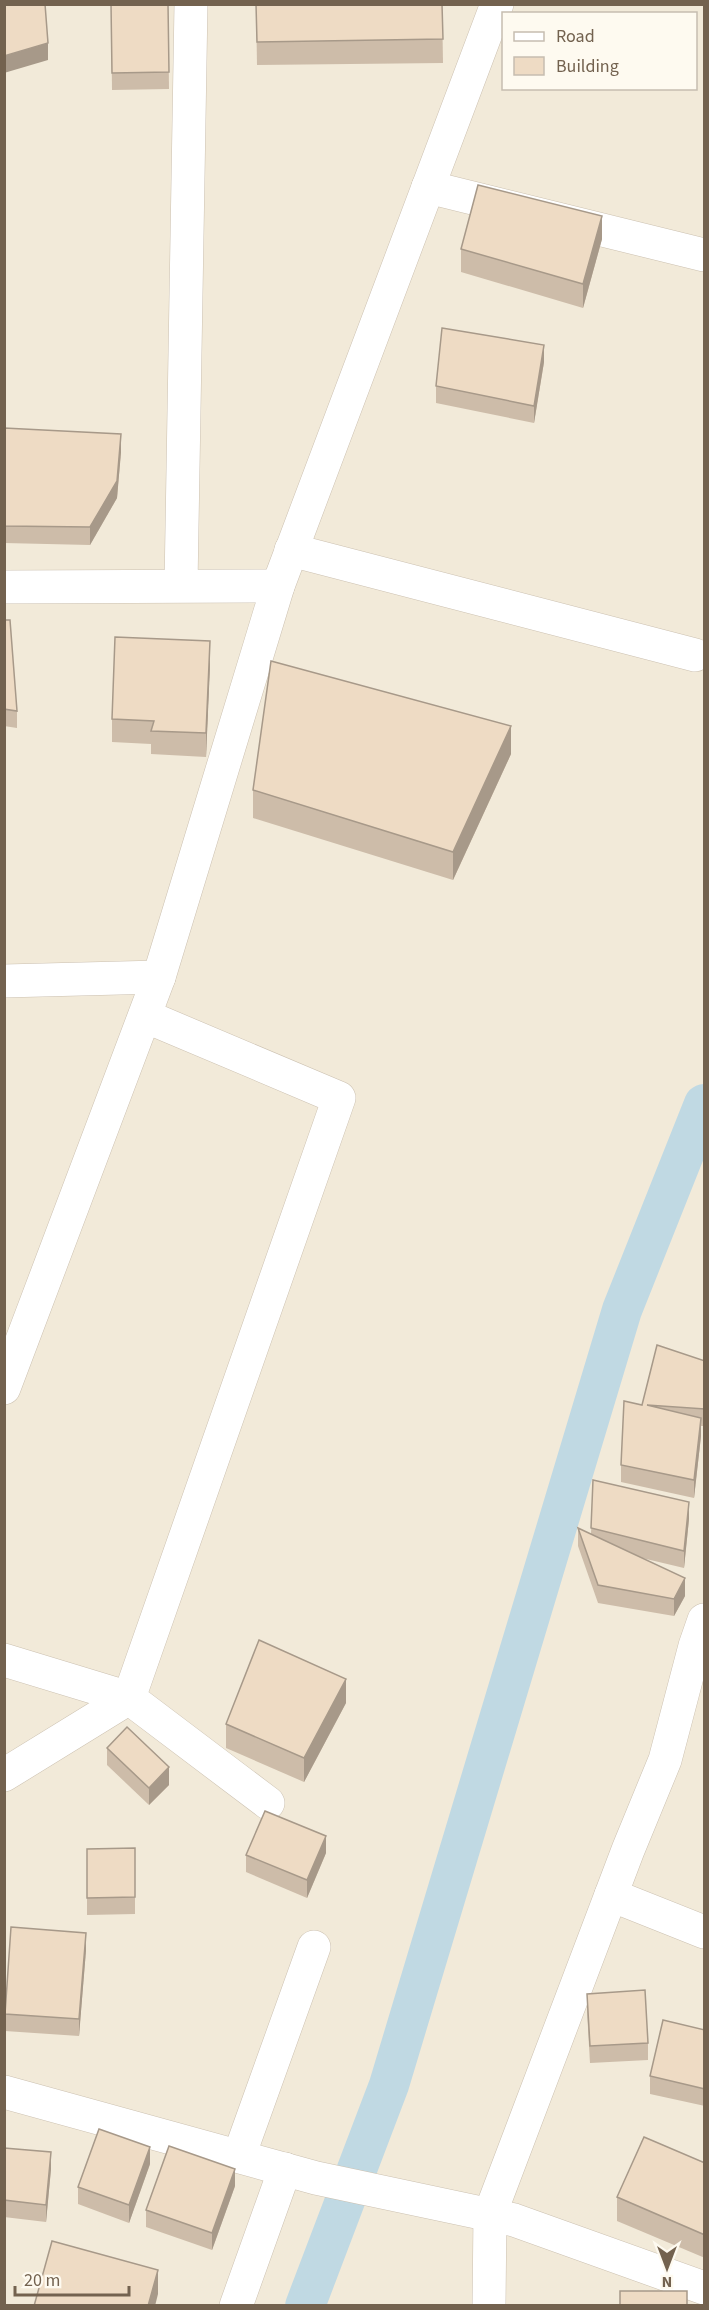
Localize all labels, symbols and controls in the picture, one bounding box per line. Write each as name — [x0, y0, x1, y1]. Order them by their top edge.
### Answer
legend — [502, 12, 697, 90]
text: Road — [556, 24, 595, 49]
text: Building — [556, 54, 619, 79]
north arrow — [637, 2238, 697, 2298]
scale bar — [15, 2259, 129, 2297]
text: 20 m — [24, 2268, 60, 2293]
text: N — [662, 2271, 672, 2293]

